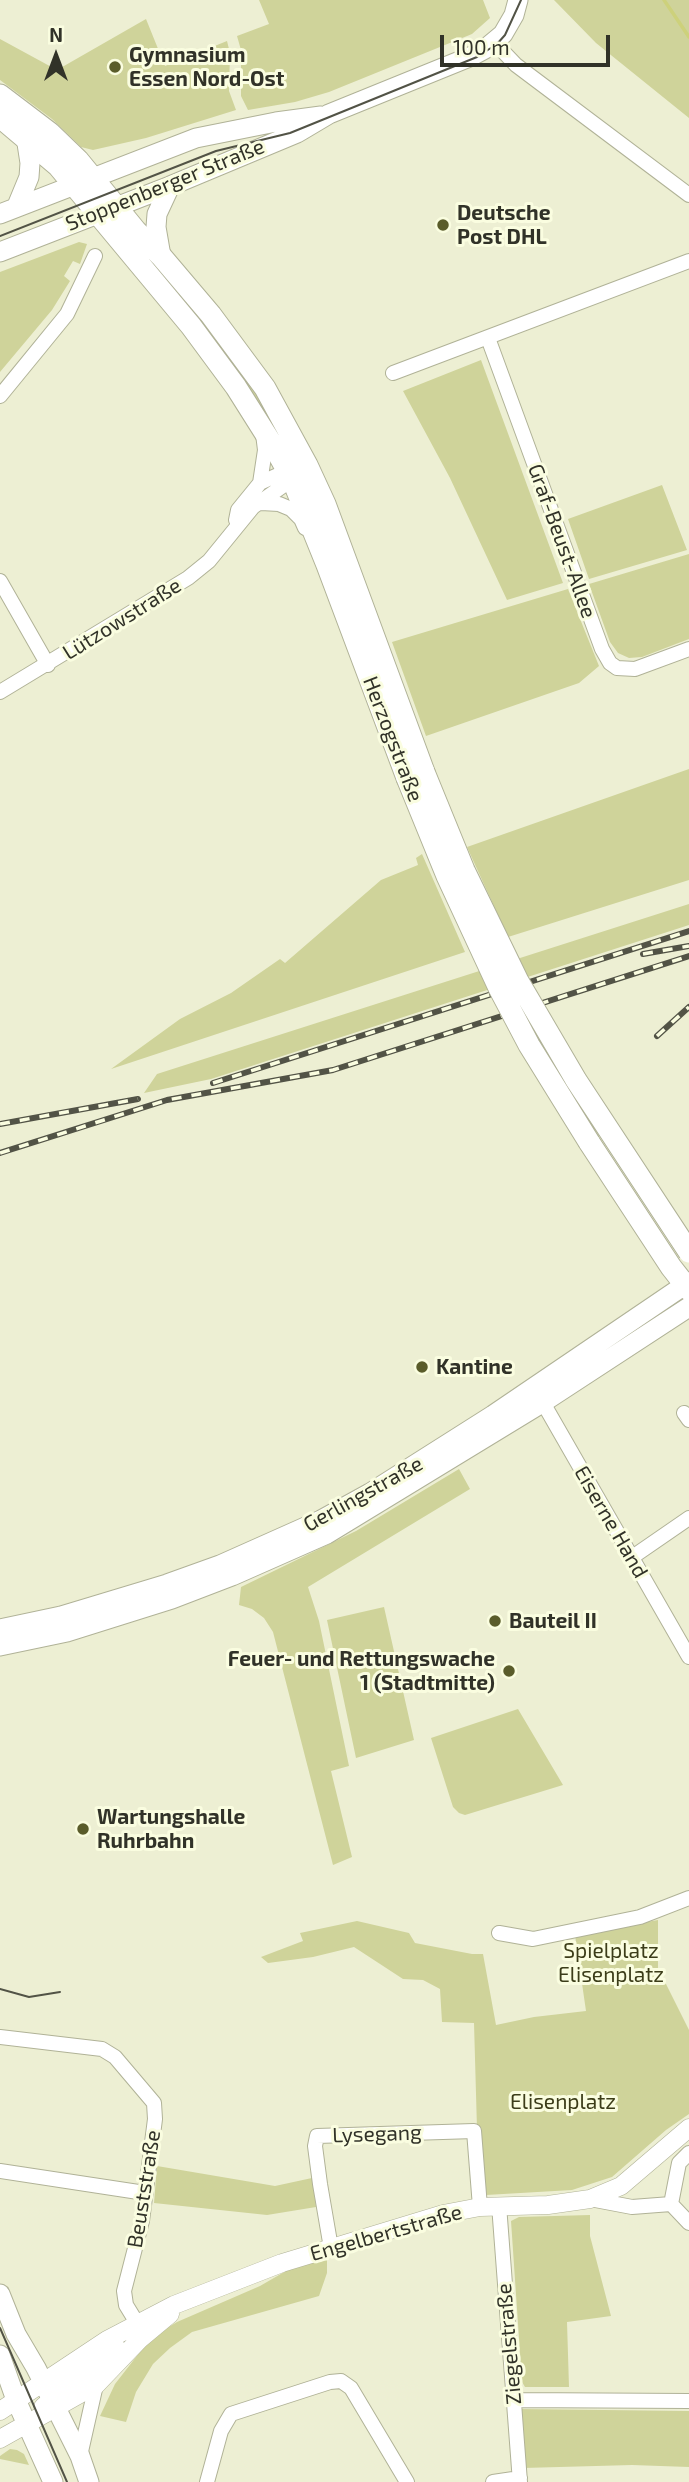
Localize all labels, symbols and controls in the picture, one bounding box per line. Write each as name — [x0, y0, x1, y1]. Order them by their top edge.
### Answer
north arrow — [21, 21, 91, 91]
scale bar — [444, 21, 614, 65]
text: N — [49, 23, 63, 46]
text: 100 m — [453, 34, 510, 59]
place label: Gymnasium Essen Nord-Ost — [129, 42, 284, 92]
marker: Gymnasium Essen Nord-Ost — [107, 59, 123, 75]
street label: Stoppenberger Straße — [62, 134, 268, 236]
place label: Deutsche Post DHL — [457, 200, 551, 250]
marker: Deutsche Post DHL — [435, 217, 451, 233]
street label: Graf-Beust-Allee — [522, 460, 602, 622]
street label: Lützowstraße — [58, 573, 186, 665]
street label: Herzogstraße — [358, 673, 428, 805]
place label: Kantine — [436, 1354, 513, 1380]
marker: Kantine — [414, 1359, 430, 1375]
street label: Gerlingstraße — [299, 1451, 427, 1537]
street label: Eiserne Hand — [569, 1461, 653, 1583]
place label: Bauteil II — [509, 1608, 597, 1634]
marker: Bauteil II — [487, 1613, 503, 1629]
place label: Feuer- und Rettungswache 1 (Stadtmitte) — [228, 1646, 495, 1696]
marker: Feuer- und Rettungswache 1 (Stadtmitte) — [501, 1663, 517, 1679]
place label: Wartungshalle Ruhrbahn — [97, 1804, 245, 1854]
marker: Wartungshalle Ruhrbahn — [75, 1821, 91, 1837]
park label: Spielplatz Elisenplatz — [558, 1938, 664, 1988]
park label: Elisenplatz — [510, 2089, 616, 2115]
street label: Lysegang — [332, 2120, 422, 2148]
street label: Beuststraße — [122, 2128, 166, 2250]
street label: Engelbertstraße — [307, 2199, 465, 2267]
street label: Ziegelstraße — [491, 2282, 527, 2406]

